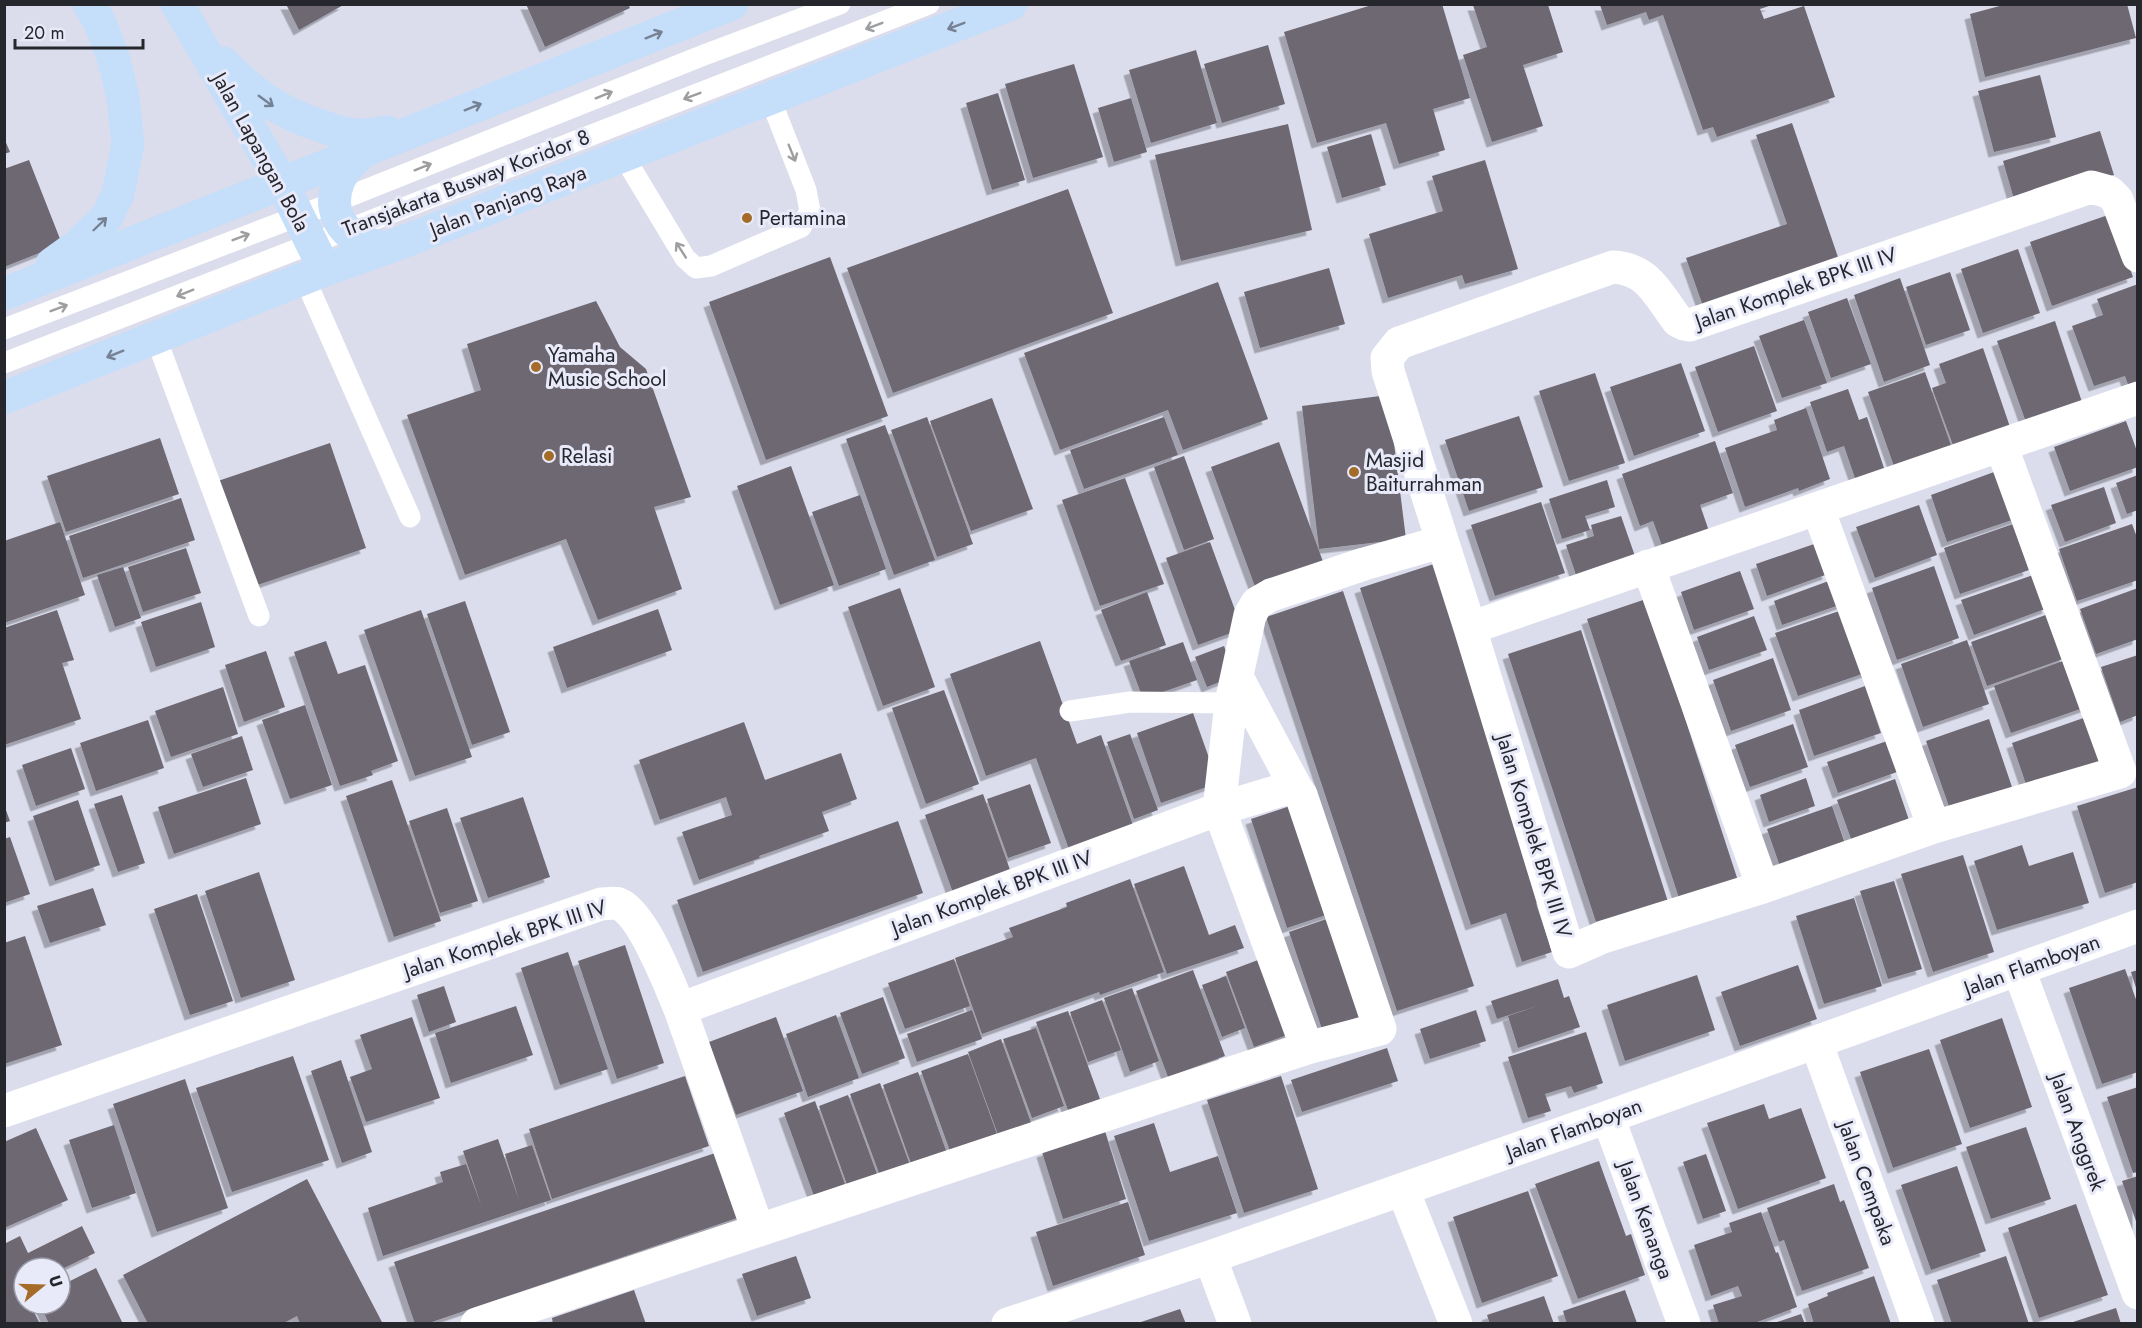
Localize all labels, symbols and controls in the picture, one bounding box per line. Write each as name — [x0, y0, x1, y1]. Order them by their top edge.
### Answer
scale bar — [15, 12, 142, 50]
text: 20 m — [24, 20, 64, 46]
one-way arrow — [866, 21, 884, 32]
one-way arrow — [948, 21, 966, 32]
one-way arrow — [645, 29, 663, 40]
street label: Jalan Lapangan Bola — [203, 64, 317, 237]
one-way arrow — [594, 89, 613, 100]
one-way arrow — [684, 91, 702, 102]
one-way arrow — [257, 95, 273, 107]
one-way arrow — [463, 100, 482, 111]
street label: Transjakarta Busway Koridor 8 — [338, 122, 594, 244]
one-way arrow — [787, 143, 798, 161]
street label: Jalan Panjang Raya — [423, 157, 590, 246]
one-way arrow — [413, 161, 431, 172]
place label: Pertamina — [759, 203, 846, 233]
marker: Pertamina — [740, 211, 754, 225]
one-way arrow — [93, 217, 108, 231]
one-way arrow — [231, 231, 249, 242]
street label: Jalan Komplek BPK III IV — [1688, 239, 1901, 338]
one-way arrow — [675, 243, 687, 259]
one-way arrow — [176, 289, 195, 300]
one-way arrow — [49, 302, 68, 313]
place label: Yamaha Music School — [548, 340, 667, 394]
one-way arrow — [106, 349, 125, 360]
marker: Yamaha Music School — [529, 360, 543, 374]
place label: Relasi — [561, 441, 612, 471]
place label: Masjid Baiturrahman — [1366, 445, 1482, 499]
marker: Relasi — [542, 449, 556, 463]
marker: Masjid Baiturrahman — [1347, 465, 1361, 479]
street label: Jalan Komplek BPK III IV — [1488, 727, 1579, 942]
street label: Jalan Komplek BPK III IV — [885, 843, 1097, 944]
street label: Jalan Komplek BPK III IV — [397, 892, 610, 987]
street label: Jalan Flamboyan — [1957, 927, 2104, 1005]
street label: Jalan Anggrek — [2042, 1066, 2113, 1196]
street label: Jalan Flamboyan — [1499, 1091, 1646, 1169]
street label: Jalan Cempaka — [1830, 1114, 1903, 1249]
street label: Jalan Kenanga — [1610, 1154, 1681, 1283]
north arrow — [12, 1256, 72, 1316]
text: U — [43, 1272, 68, 1290]

